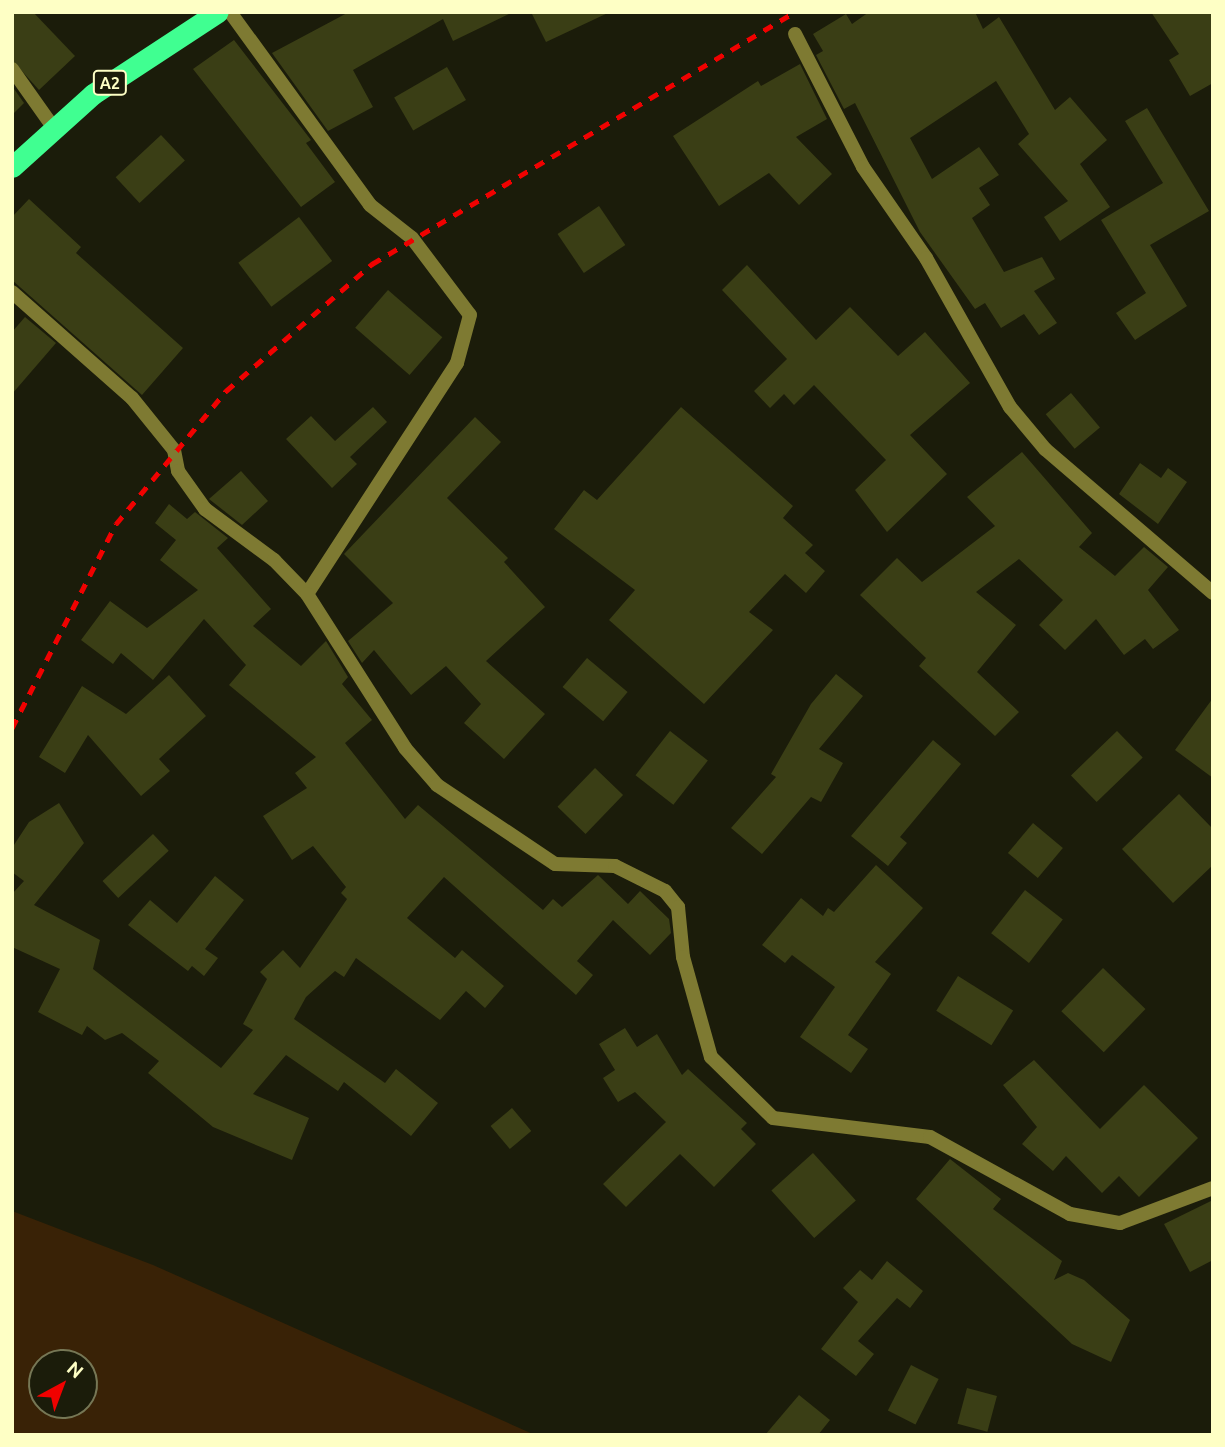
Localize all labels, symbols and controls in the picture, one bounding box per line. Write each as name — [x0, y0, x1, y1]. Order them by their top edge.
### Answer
road number: A2 — [92, 71, 128, 96]
north arrow — [28, 1349, 98, 1419]
text: N — [63, 1357, 88, 1383]

